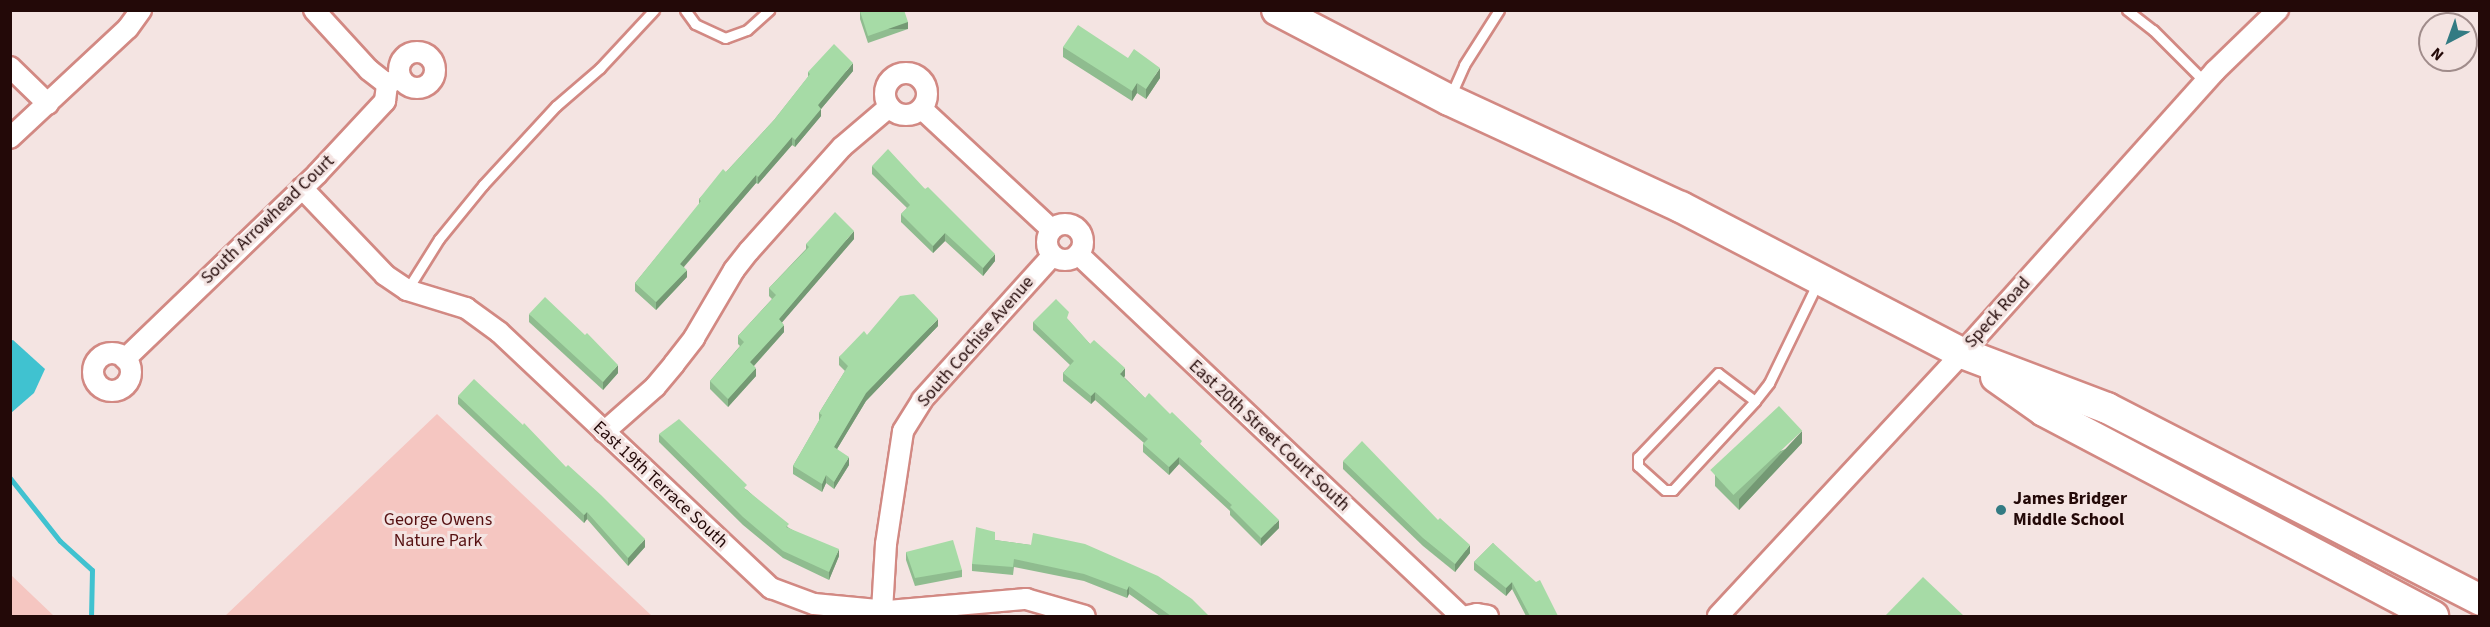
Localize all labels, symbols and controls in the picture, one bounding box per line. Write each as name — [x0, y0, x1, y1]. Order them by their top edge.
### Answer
north arrow — [2418, 12, 2478, 72]
text: N — [2426, 42, 2449, 66]
street label: South Arrowhead Court — [197, 151, 339, 289]
street label: South Cochise Avenue — [913, 272, 1039, 412]
street label: Speck Road — [1961, 273, 2035, 353]
street label: East 20th Street Court South — [1184, 356, 1354, 516]
street label: East 19th Terrace South — [588, 417, 732, 553]
place label: James Bridger Middle School — [2013, 489, 2127, 532]
marker: James Bridger Middle School — [1994, 503, 2008, 517]
park label: George Owens Nature Park — [384, 510, 492, 552]

